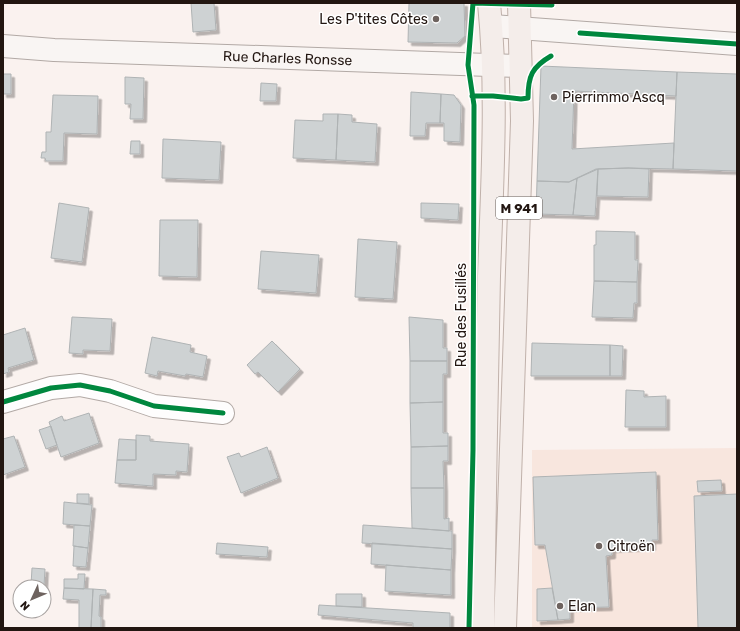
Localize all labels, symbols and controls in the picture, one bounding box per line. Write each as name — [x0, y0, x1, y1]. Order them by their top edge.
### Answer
place label: Les P'tites Côtes — [319, 11, 428, 28]
marker: Les P'tites Côtes — [431, 14, 441, 24]
street label: Rue Charles Ronsse — [223, 47, 353, 69]
place label: Pierrimmo Ascq — [562, 89, 665, 106]
marker: Pierrimmo Ascq — [549, 92, 559, 102]
road number: M 941 — [496, 197, 542, 219]
street label: Rue des Fusillés — [453, 263, 470, 367]
place label: Citroën — [607, 538, 655, 555]
marker: Citroën — [594, 541, 604, 551]
north arrow — [12, 579, 52, 619]
text: N — [18, 598, 33, 613]
place label: Elan — [568, 598, 596, 615]
marker: Elan — [555, 601, 565, 611]

